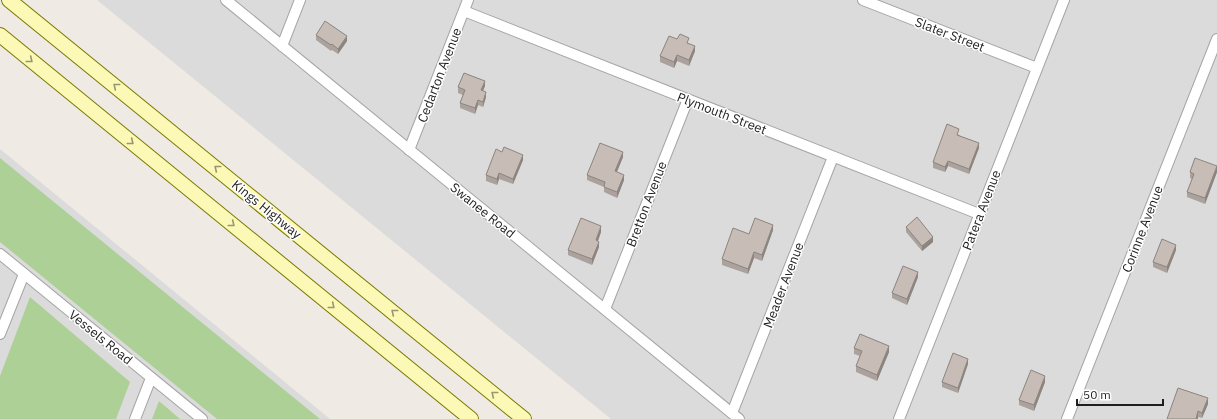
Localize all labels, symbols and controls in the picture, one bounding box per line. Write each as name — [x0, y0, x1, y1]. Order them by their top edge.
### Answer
street label: Slater Street — [913, 13, 987, 56]
street label: Cedarton Avenue — [414, 25, 465, 125]
one-way arrow — [26, 55, 33, 62]
one-way arrow — [113, 84, 120, 91]
street label: Plymouth Street — [675, 89, 769, 138]
one-way arrow — [126, 137, 134, 144]
street label: Bretton Avenue — [622, 159, 671, 249]
one-way arrow — [214, 166, 221, 173]
street label: Patera Avenue — [958, 168, 1005, 253]
street label: Kings Highway — [228, 176, 305, 243]
street label: Swanee Road — [447, 179, 519, 242]
street label: Corinne Avenue — [1118, 183, 1167, 275]
one-way arrow — [227, 220, 234, 227]
street label: Meader Avenue — [759, 240, 808, 330]
one-way arrow — [328, 302, 335, 309]
street label: Vessels Road — [65, 306, 136, 368]
one-way arrow — [391, 310, 398, 317]
scale bar — [1077, 381, 1163, 407]
text: 50 m — [1083, 387, 1111, 402]
one-way arrow — [492, 392, 499, 399]

